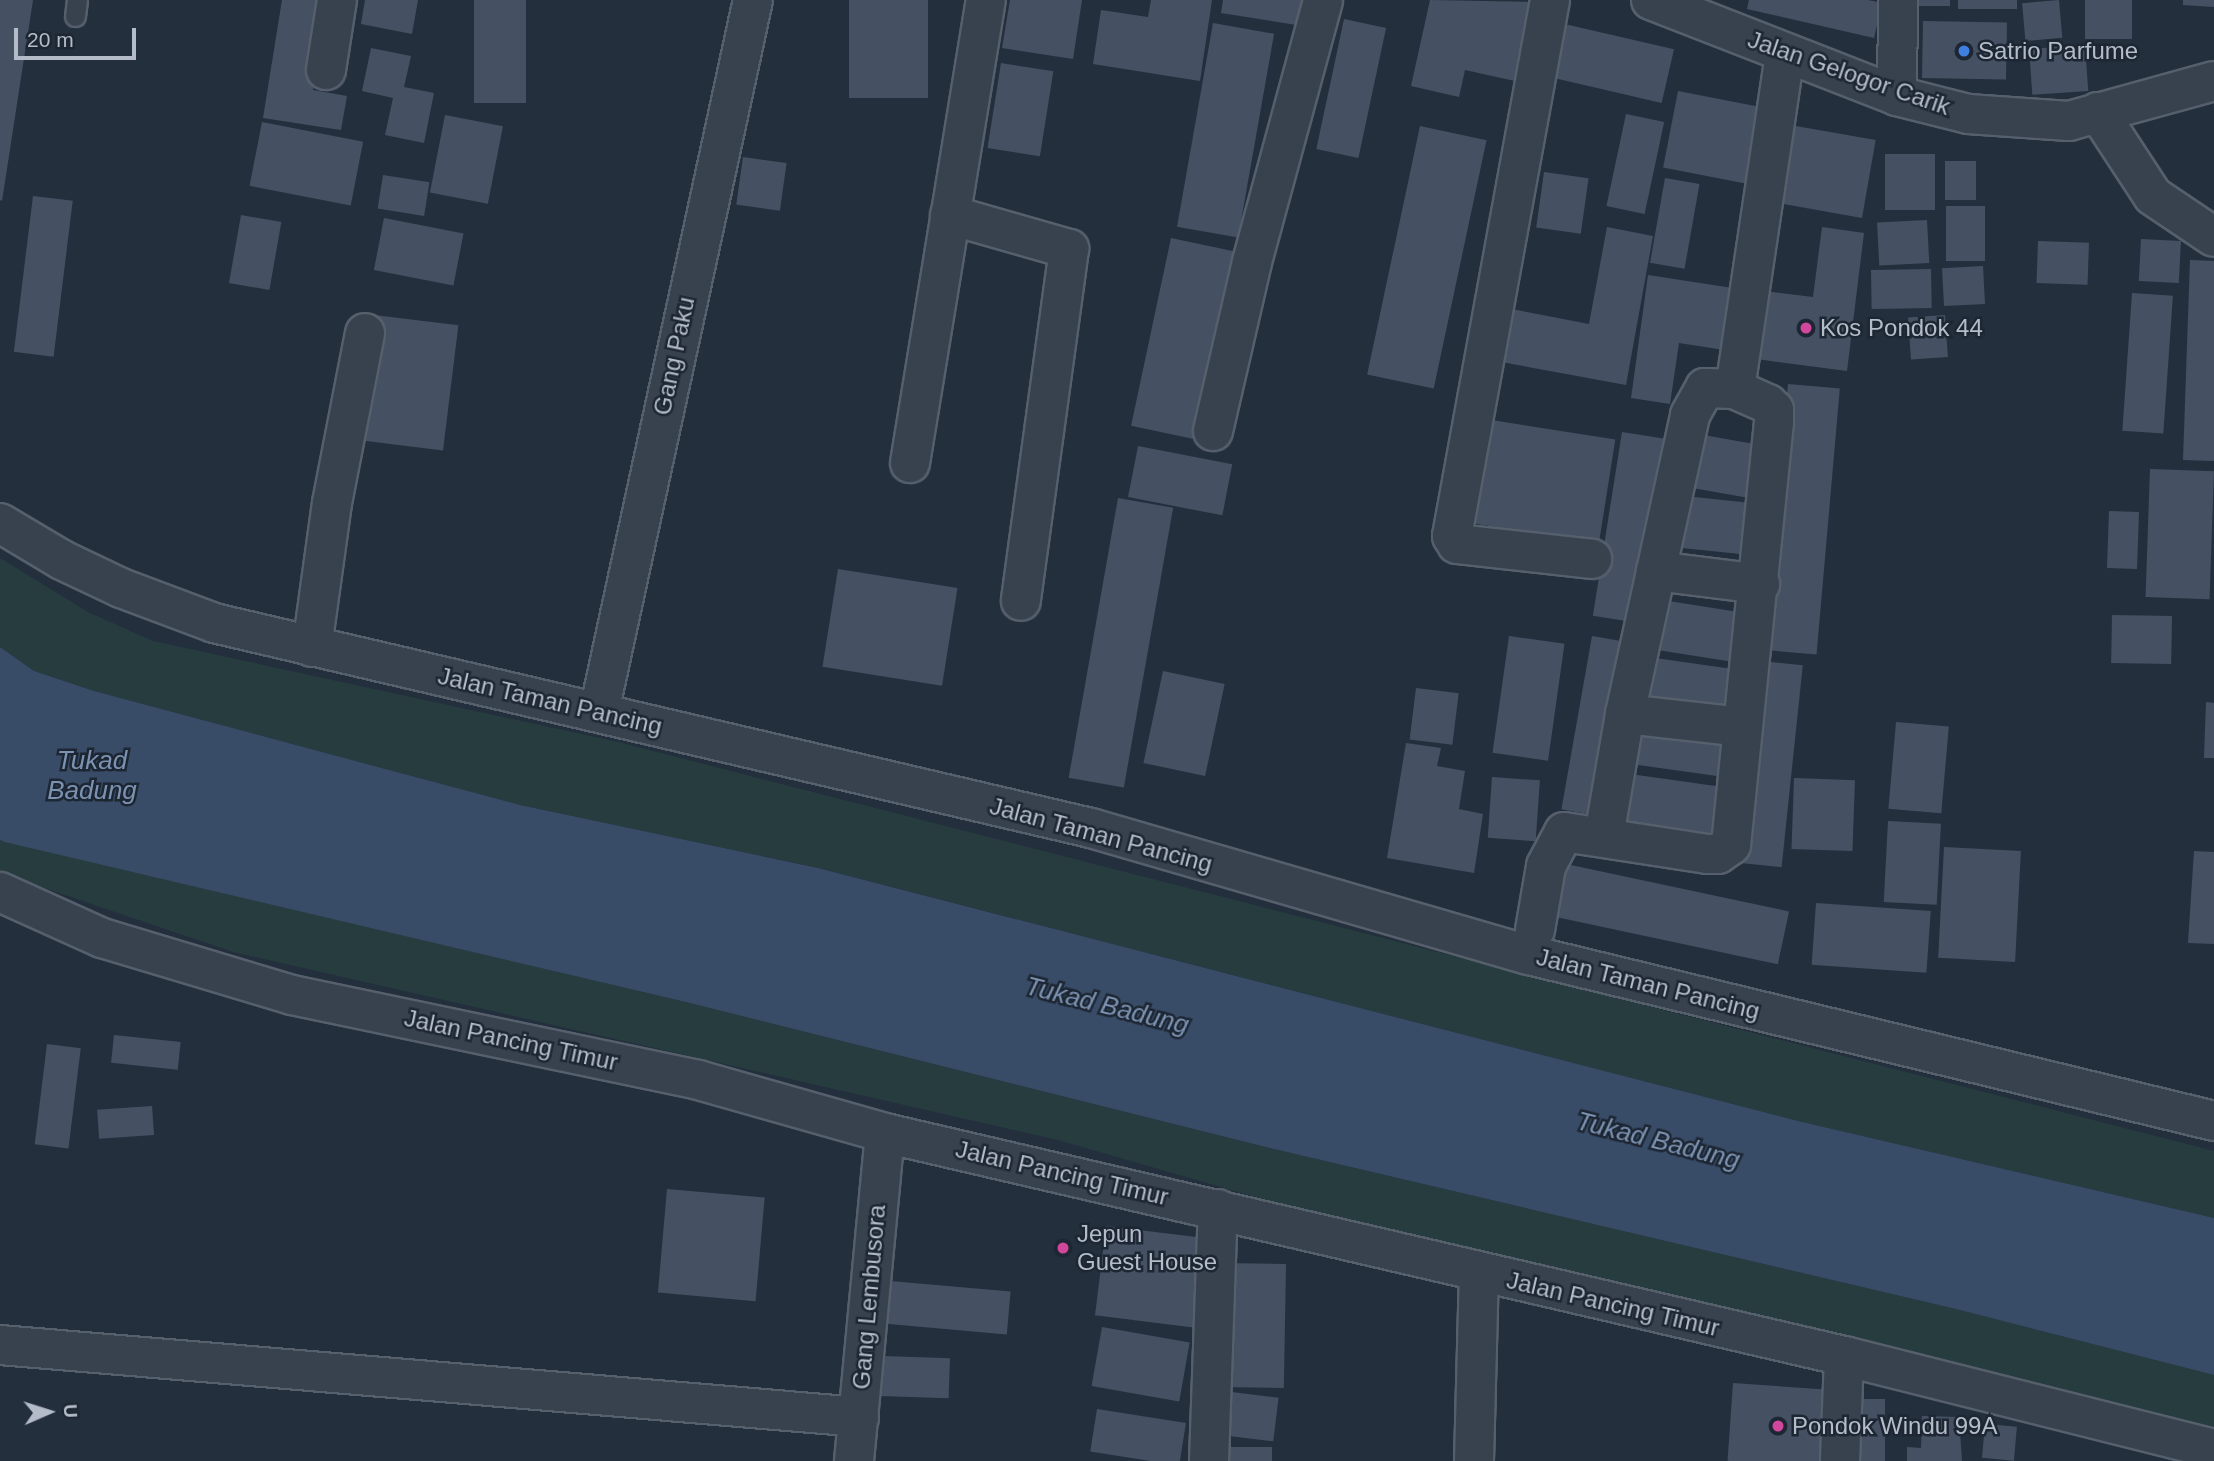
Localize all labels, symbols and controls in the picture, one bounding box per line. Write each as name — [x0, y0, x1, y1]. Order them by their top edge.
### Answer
scale bar — [18, 14, 140, 58]
street label: Jalan Gelogor Carik — [1744, 25, 1954, 121]
text: 20 m — [27, 28, 74, 51]
place label: Satrio Parfume — [1978, 37, 2138, 65]
marker: Satrio Parfume — [1956, 43, 1972, 59]
street label: Gang Paku — [647, 294, 701, 418]
place label: Kos Pondok 44 — [1820, 314, 1983, 342]
marker: Kos Pondok 44 — [1798, 320, 1814, 336]
street label: Jalan Taman Pancing — [435, 661, 665, 741]
water label: Tukad Badung — [47, 745, 137, 806]
street label: Jalan Taman Pancing — [986, 791, 1216, 879]
street label: Jalan Taman Pancing — [1533, 942, 1763, 1026]
water label: Tukad Badung — [1022, 971, 1192, 1041]
street label: Jalan Pancing Timur — [401, 1003, 621, 1077]
water label: Tukad Badung — [1573, 1106, 1743, 1176]
street label: Jalan Pancing Timur — [953, 1134, 1171, 1212]
street label: Gang Lembusora — [847, 1203, 891, 1391]
place label: Jepun Guest House — [1077, 1220, 1217, 1276]
marker: Jepun Guest House — [1055, 1240, 1071, 1256]
street label: Jalan Pancing Timur — [1504, 1265, 1722, 1343]
north arrow — [14, 1377, 84, 1447]
text: U — [60, 1403, 81, 1418]
place label: Pondok Windu 99A — [1792, 1412, 1997, 1440]
marker: Pondok Windu 99A — [1770, 1418, 1786, 1434]

